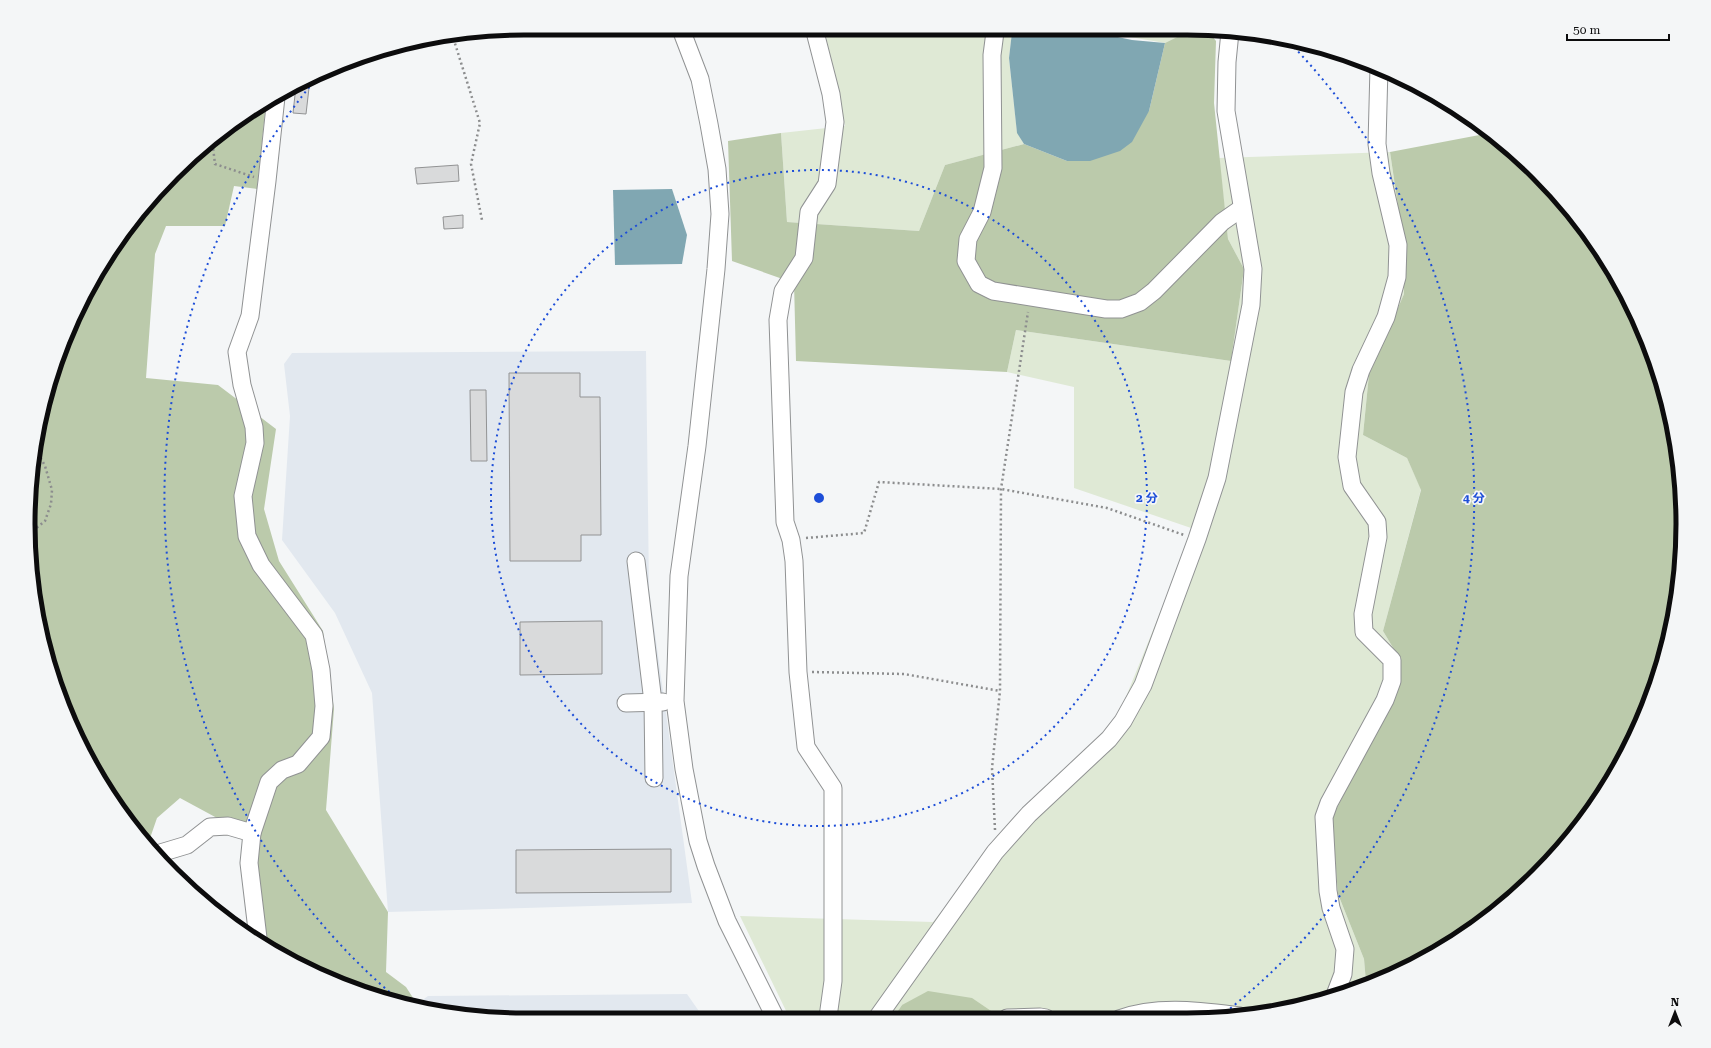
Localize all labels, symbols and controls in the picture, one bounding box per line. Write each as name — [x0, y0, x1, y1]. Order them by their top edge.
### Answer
scale bar — [1567, 16, 1669, 42]
text: 50 m — [1573, 23, 1600, 37]
centre of rings — [812, 491, 826, 505]
text: 2 分 — [1136, 491, 1158, 505]
text: 4 分 — [1463, 491, 1485, 505]
north arrow — [1655, 992, 1695, 1032]
text: N — [1671, 996, 1680, 1009]

